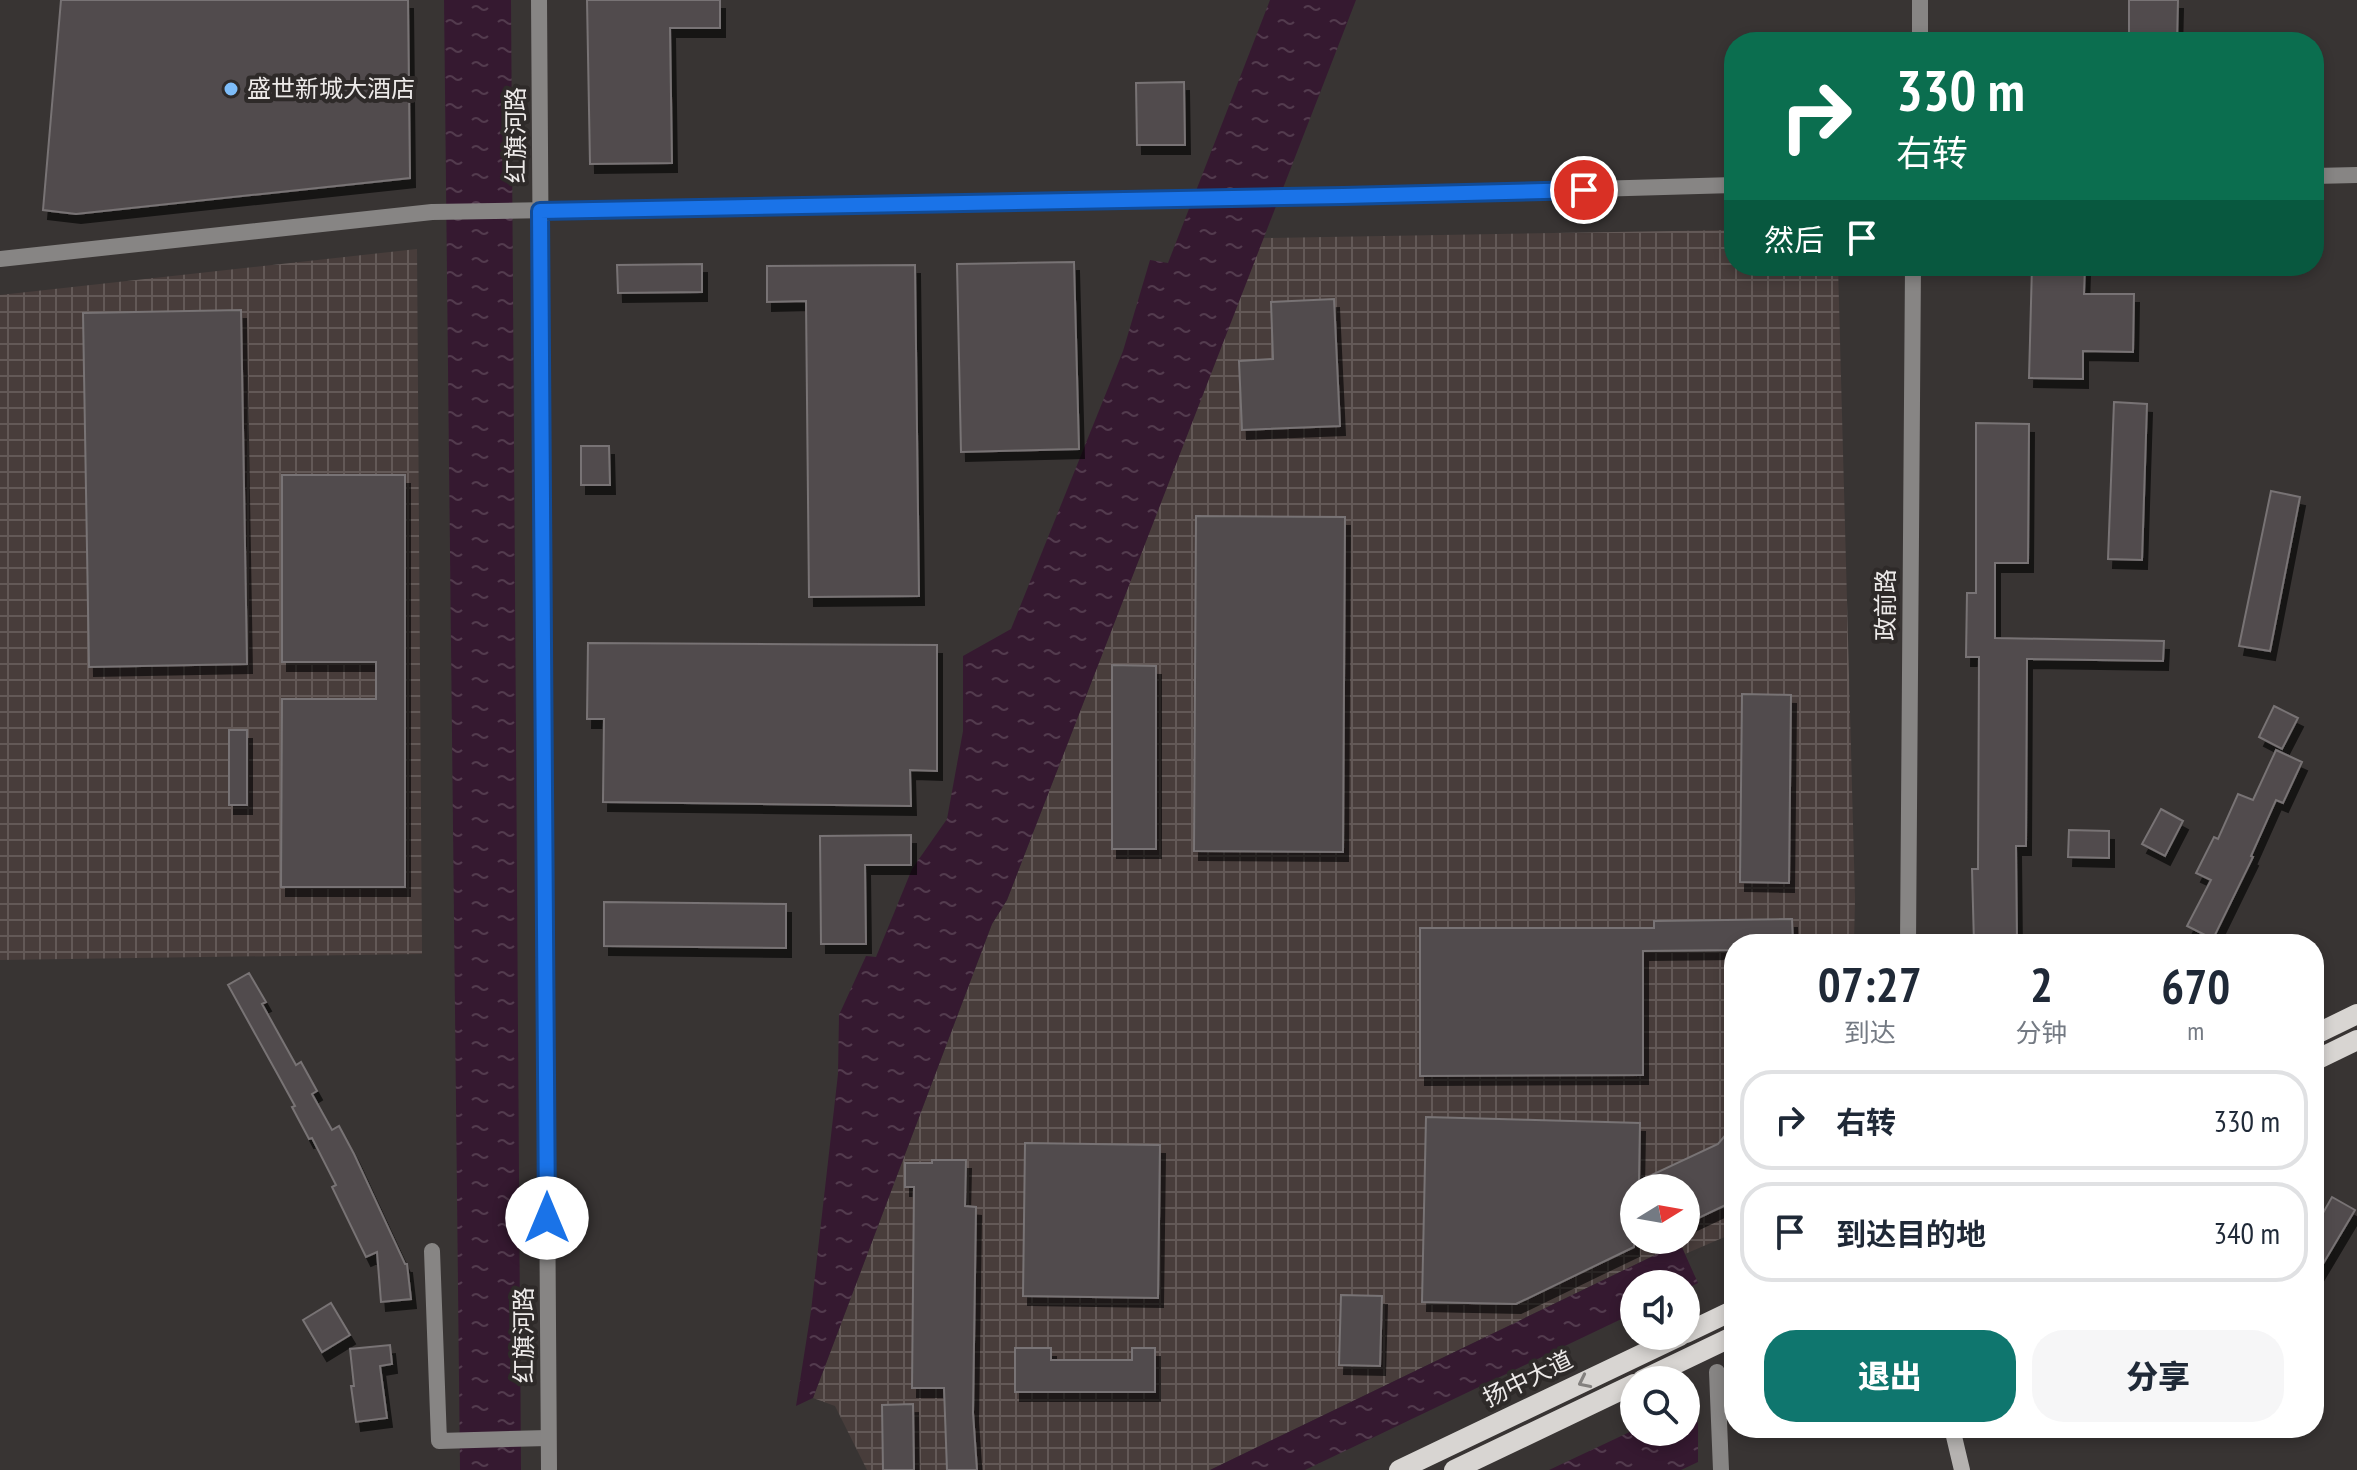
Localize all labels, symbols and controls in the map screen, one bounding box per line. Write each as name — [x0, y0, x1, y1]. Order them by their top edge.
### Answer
text: 330 m — [1896, 54, 2025, 126]
icon: right — [1764, 64, 1868, 168]
place label: 盛世新城大酒店 — [247, 73, 415, 104]
marker: 盛世新城大酒店 — [222, 80, 240, 98]
street label: 红旗河路 — [500, 87, 531, 183]
text: 右转 — [1896, 129, 1968, 176]
pin — [1550, 156, 1618, 224]
icon: arrive — [1562, 168, 1606, 212]
icon: arrive — [1840, 216, 1884, 260]
text: 然后 — [1764, 220, 1824, 259]
street label: 政前路 — [1870, 569, 1901, 641]
text: 07:27 — [1818, 953, 1922, 1015]
text: 2 — [2030, 953, 2053, 1015]
text: 670 — [2161, 955, 2230, 1017]
text: m — [2187, 1014, 2204, 1047]
text: 到达 — [1844, 1016, 1896, 1049]
text: 分钟 — [2015, 1016, 2068, 1049]
icon: right — [1768, 1098, 1812, 1142]
text: 330 m — [2214, 1101, 2280, 1140]
text: 右转 — [1836, 1102, 1896, 1141]
north arrow — [1620, 1174, 1700, 1254]
map controls — [1620, 1174, 1700, 1446]
position arrow — [505, 1176, 589, 1260]
icon: arrive — [1768, 1210, 1812, 1254]
text: 340 m — [2214, 1213, 2280, 1252]
text: 到达目的地 — [1836, 1214, 1986, 1253]
button: sound — [1620, 1270, 1700, 1350]
street label: 红旗河路 — [508, 1287, 539, 1383]
button: 退出 — [1764, 1330, 2016, 1422]
button: 分享 — [2032, 1330, 2284, 1422]
street label: 扬中大道 — [1478, 1344, 1578, 1414]
button: search — [1620, 1366, 1700, 1446]
one-way arrow — [1578, 1372, 1592, 1388]

